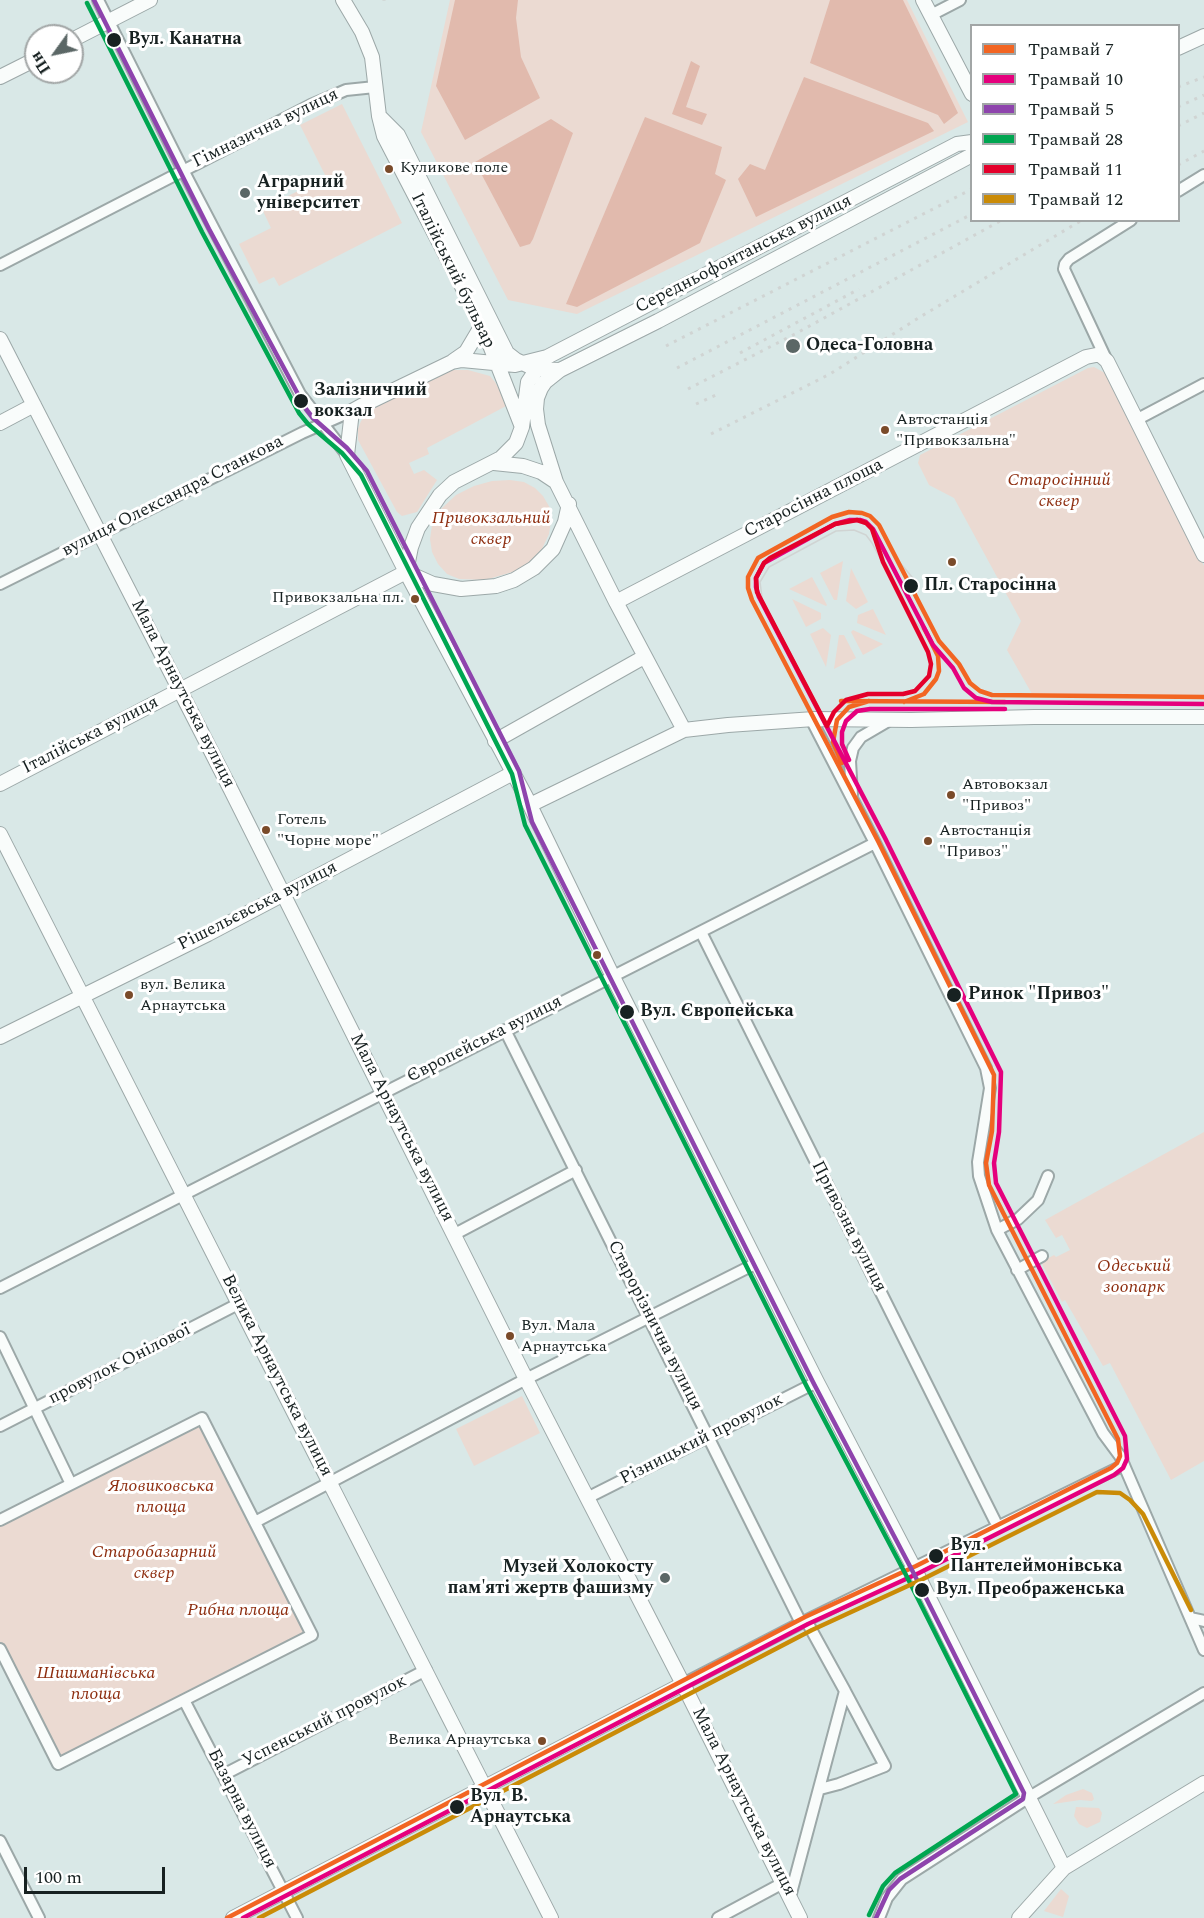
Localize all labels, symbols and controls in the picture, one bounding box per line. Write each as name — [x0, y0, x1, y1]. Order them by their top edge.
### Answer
north arrow — [24, 24, 84, 84]
legend — [970, 24, 1180, 222]
place label: Вул. Канатна — [128, 29, 242, 51]
marker: Вул. Канатна — [105, 31, 123, 49]
text: Трамвай 7 — [1028, 36, 1114, 63]
text: Пн — [24, 47, 57, 79]
text: Трамвай 10 — [1028, 66, 1123, 93]
street label: Гімназична вулиця — [190, 84, 342, 174]
text: Трамвай 5 — [1028, 96, 1114, 123]
text: Трамвай 28 — [1028, 126, 1123, 153]
text: Трамвай 11 — [1028, 156, 1123, 183]
place label: Куликове поле — [400, 159, 508, 179]
marker: Куликове поле — [383, 163, 395, 175]
place label: Аграрний університет — [257, 172, 360, 214]
marker: Аграрний університет — [238, 186, 252, 200]
text: Трамвай 12 — [1028, 186, 1123, 213]
street label: Італійський бульвар — [405, 190, 499, 352]
street label: Середньофонтанська вулиця — [632, 191, 856, 319]
place label: Одеса-Головна — [806, 335, 933, 357]
marker: Одеса-Головна — [784, 337, 802, 355]
place label: Залізничний вокзал — [314, 380, 427, 422]
marker: Залізничний вокзал — [292, 392, 310, 410]
place label: Автостанція "Привокзальна" — [896, 411, 1016, 449]
marker: Автостанція "Привокзальна" — [879, 424, 891, 436]
street label: вулиця Олександра Станкова — [59, 432, 287, 562]
street label: Старосінна площа — [741, 455, 887, 543]
park label: Старосінний сквер — [1007, 470, 1111, 512]
park label: Привокзальний сквер — [432, 508, 550, 550]
unlabelled marker — [946, 556, 958, 568]
place label: Пл. Старосінна — [924, 575, 1056, 597]
marker: Пл. Старосінна — [902, 577, 920, 595]
place label: Привокзальна пл. — [272, 589, 404, 609]
marker: Привокзальна пл. — [409, 593, 421, 605]
street label: Мала Арнаутська вулиця — [125, 596, 239, 792]
street label: Італійська вулиця — [19, 692, 163, 780]
place label: Автовокзал "Привоз" — [962, 776, 1048, 814]
marker: Автовокзал "Привоз" — [945, 789, 957, 801]
place label: Готель "Чорне море" — [277, 811, 379, 849]
place label: Автостанція "Привоз" — [939, 822, 1031, 860]
marker: Готель "Чорне море" — [260, 824, 272, 836]
marker: Автостанція "Привоз" — [922, 835, 934, 847]
street label: Рішельєвська вулиця — [175, 857, 341, 957]
unlabelled marker — [591, 949, 603, 961]
place label: вул. Велика Арнаутська — [140, 976, 226, 1014]
place label: Ринок "Привоз" — [968, 984, 1109, 1006]
marker: Ринок "Привоз" — [945, 986, 963, 1004]
marker: вул. Велика Арнаутська — [123, 989, 135, 1001]
street label: Європейська вулиця — [404, 991, 566, 1089]
place label: Вул. Європейська — [640, 1001, 794, 1023]
marker: Вул. Європейська — [618, 1003, 636, 1021]
street label: Мала Арнаутська вулиця — [344, 1030, 458, 1226]
street label: Привозна вулиця — [806, 1158, 890, 1296]
street label: Старорізнична вулиця — [602, 1237, 706, 1415]
park label: Одеський зоопарк — [1097, 1256, 1171, 1298]
street label: Велика Арнаутська вулиця — [216, 1271, 336, 1481]
place label: Вул. Мала Арнаутська — [521, 1317, 607, 1355]
street label: провулок Онілової — [45, 1320, 195, 1410]
marker: Вул. Мала Арнаутська — [504, 1330, 516, 1342]
street label: Різницький провулок — [617, 1389, 787, 1491]
park label: Яловиковська площа — [108, 1476, 214, 1518]
place label: Вул. Пантелеймонівська — [950, 1535, 1122, 1578]
park label: Старобазарний сквер — [92, 1542, 216, 1584]
marker: Вул. Пантелеймонівська — [927, 1547, 945, 1565]
place label: Музей Холокосту пам'яті жертв фашизму — [448, 1557, 653, 1600]
marker: Музей Холокосту пам'яті жертв фашизму — [658, 1571, 672, 1585]
place label: Вул. Преображенська — [936, 1579, 1124, 1601]
marker: Вул. Преображенська — [913, 1581, 931, 1599]
park label: Рибна площа — [187, 1600, 289, 1622]
park label: Шишманівська площа — [37, 1663, 155, 1706]
street label: Успенський провулок — [239, 1671, 411, 1773]
street label: Мала Арнаутська вулиця — [686, 1704, 800, 1900]
place label: Велика Арнаутська — [388, 1731, 531, 1751]
marker: Велика Арнаутська — [536, 1735, 548, 1747]
street label: Базарна вулиця — [202, 1746, 280, 1872]
place label: Вул. В. Арнаутська — [470, 1786, 571, 1828]
marker: Вул. В. Арнаутська — [448, 1798, 466, 1816]
scale bar — [27, 1855, 168, 1893]
text: 100 m — [35, 1864, 82, 1891]

